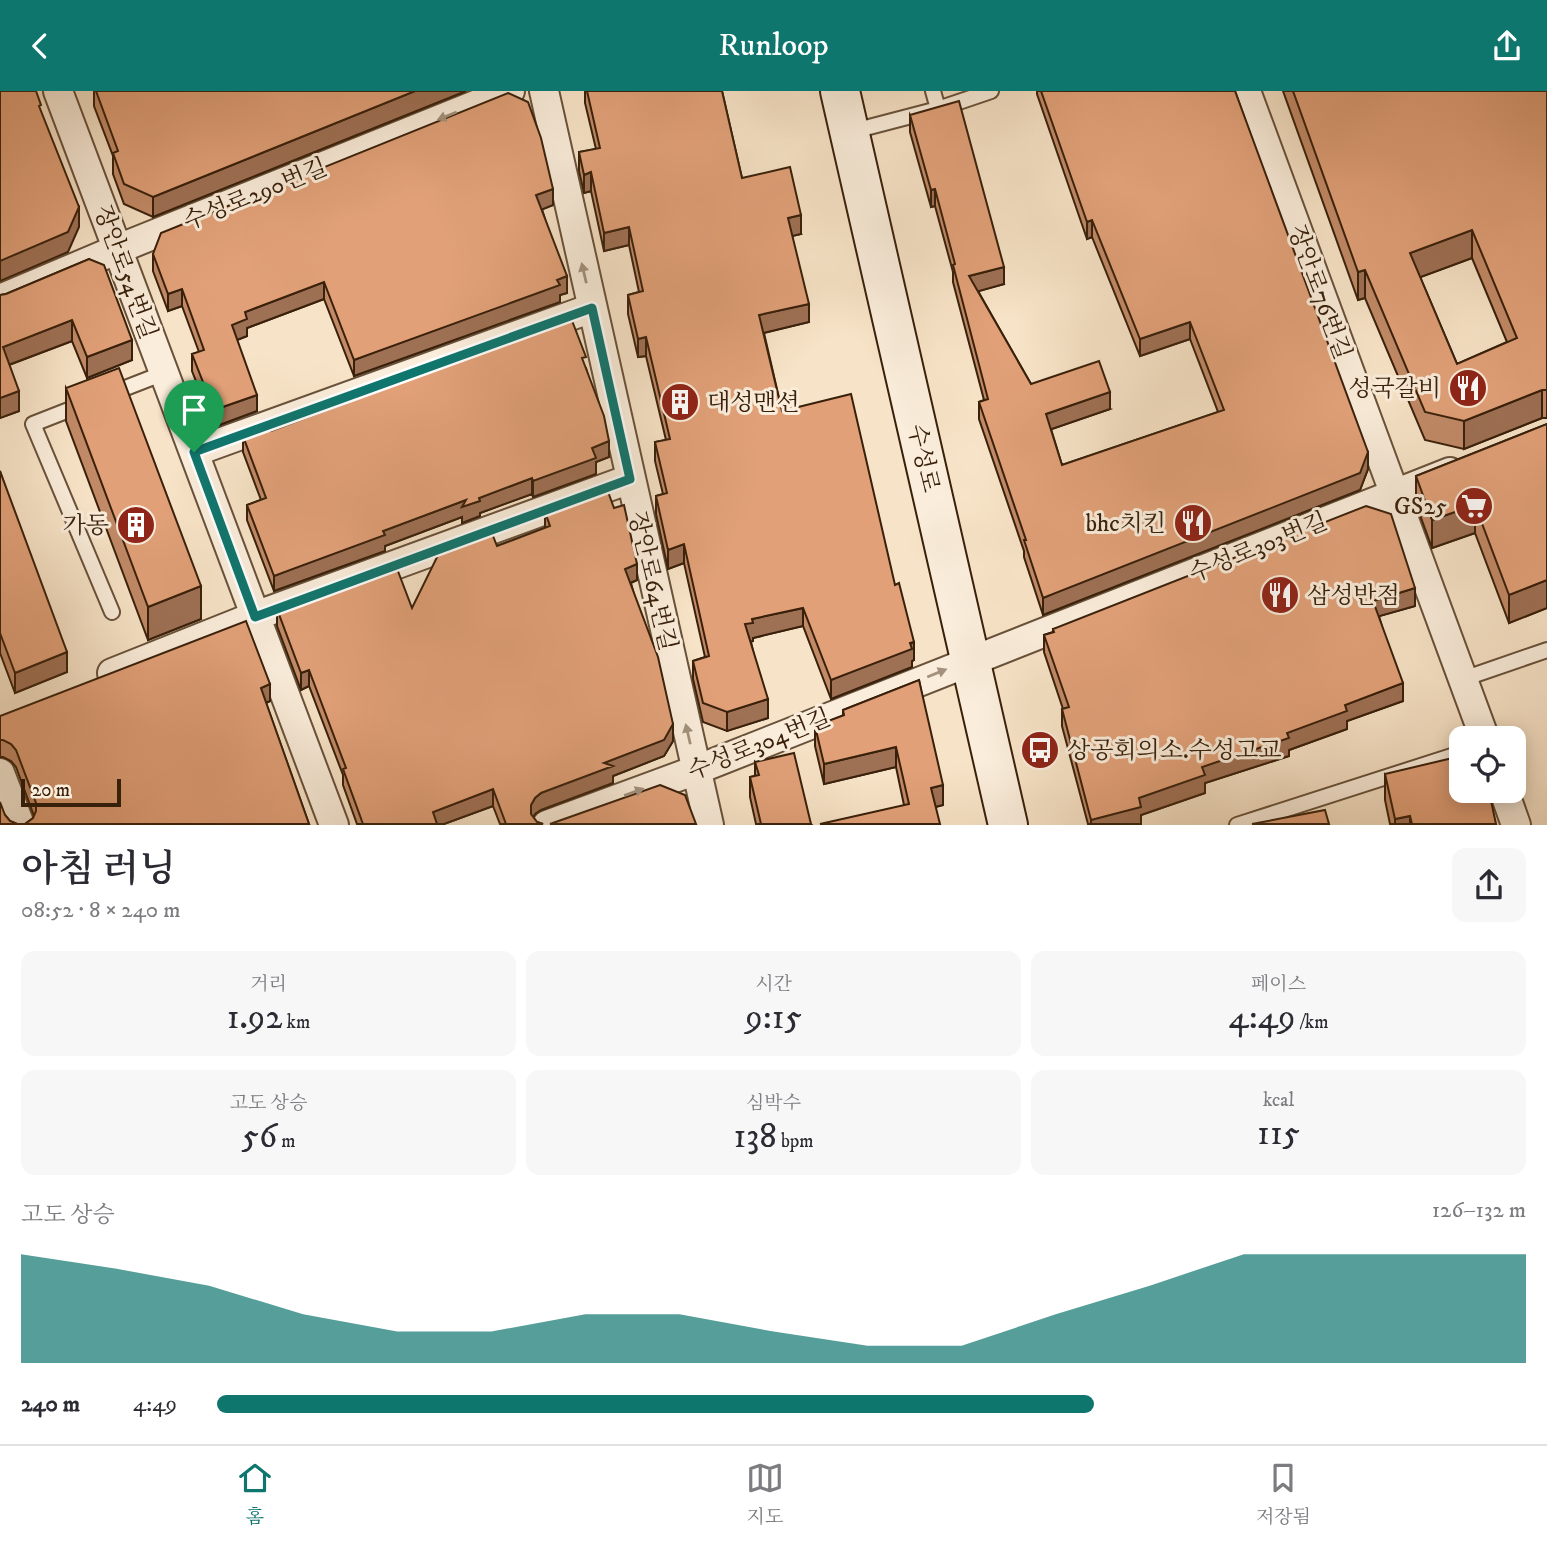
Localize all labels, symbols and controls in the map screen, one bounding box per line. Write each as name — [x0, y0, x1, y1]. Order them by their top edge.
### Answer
text: Runloop — [718, 26, 829, 66]
icon: back — [21, 27, 59, 65]
icon: share — [1488, 27, 1526, 65]
one-way arrow — [437, 111, 458, 122]
street label: 수성로290번길 — [179, 152, 332, 237]
street label: 장안로54번길 — [87, 201, 163, 343]
street label: 장안로76번길 — [1281, 221, 1357, 364]
one-way arrow — [578, 262, 589, 284]
restaurant icon: 성국갈비 — [1447, 367, 1489, 409]
place label: 성국갈비 — [1348, 374, 1441, 404]
pin — [164, 380, 224, 452]
building icon: 대성맨션 — [659, 381, 701, 423]
place label: 대성맨션 — [707, 388, 800, 418]
icon: arrive — [175, 391, 213, 429]
street label: 수성로 — [901, 421, 945, 495]
supermarket icon: GS25 — [1453, 485, 1495, 527]
place label: GS25 — [1394, 492, 1447, 522]
restaurant icon: bhc치킨 — [1172, 502, 1214, 544]
building icon: 가동 — [115, 504, 157, 546]
street label: 수성로303번길 — [1185, 507, 1332, 589]
street label: 장안로64번길 — [621, 509, 683, 654]
place label: bhc치킨 — [1086, 509, 1166, 539]
place label: 가동 — [63, 511, 109, 541]
restaurant icon: 삼성반점 — [1259, 574, 1301, 616]
place label: 삼성반점 — [1307, 581, 1400, 611]
one-way arrow — [927, 668, 948, 679]
street label: 수성로304번길 — [683, 703, 835, 787]
one-way arrow — [682, 723, 693, 745]
map controls — [1449, 726, 1526, 803]
button: locate — [1449, 726, 1526, 803]
bus stop icon: 상공회의소.수성고교 — [1019, 729, 1061, 771]
place label: 상공회의소.수성고교 — [1067, 736, 1281, 766]
scale bar — [21, 775, 121, 807]
text: 20 m — [32, 779, 70, 802]
one-way arrow — [624, 787, 645, 798]
text: 아침 러닝 — [21, 846, 176, 894]
button: share — [1452, 848, 1526, 922]
text: 08:52 · 8 × 240 m — [21, 896, 180, 925]
text: 거리 — [250, 973, 287, 996]
text: 시간 — [755, 973, 792, 996]
text: 페이스 — [1251, 973, 1306, 996]
text: 1.92 — [227, 996, 283, 1040]
text: 9:15 — [745, 996, 802, 1040]
text: 4:49 — [1229, 996, 1295, 1040]
text: km — [283, 1011, 310, 1034]
text: /km — [1295, 1011, 1328, 1034]
text: kcal — [1263, 1089, 1294, 1112]
text: 고도 상승 — [230, 1092, 307, 1115]
text: 심박수 — [746, 1092, 801, 1115]
text: 115 — [1257, 1112, 1300, 1156]
text: 56 — [242, 1115, 277, 1159]
text: 138 — [733, 1115, 777, 1159]
text: m — [277, 1130, 295, 1153]
text: bpm — [777, 1130, 814, 1153]
text: 126–132 m — [1432, 1196, 1526, 1225]
text: 고도 상승 — [21, 1201, 115, 1230]
text: 240 m — [21, 1390, 80, 1419]
text: 4:49 — [133, 1390, 177, 1419]
tab: 홈 — [236, 1459, 274, 1529]
tab: 지도 — [746, 1459, 784, 1529]
tab: 저장됨 — [1256, 1459, 1311, 1529]

